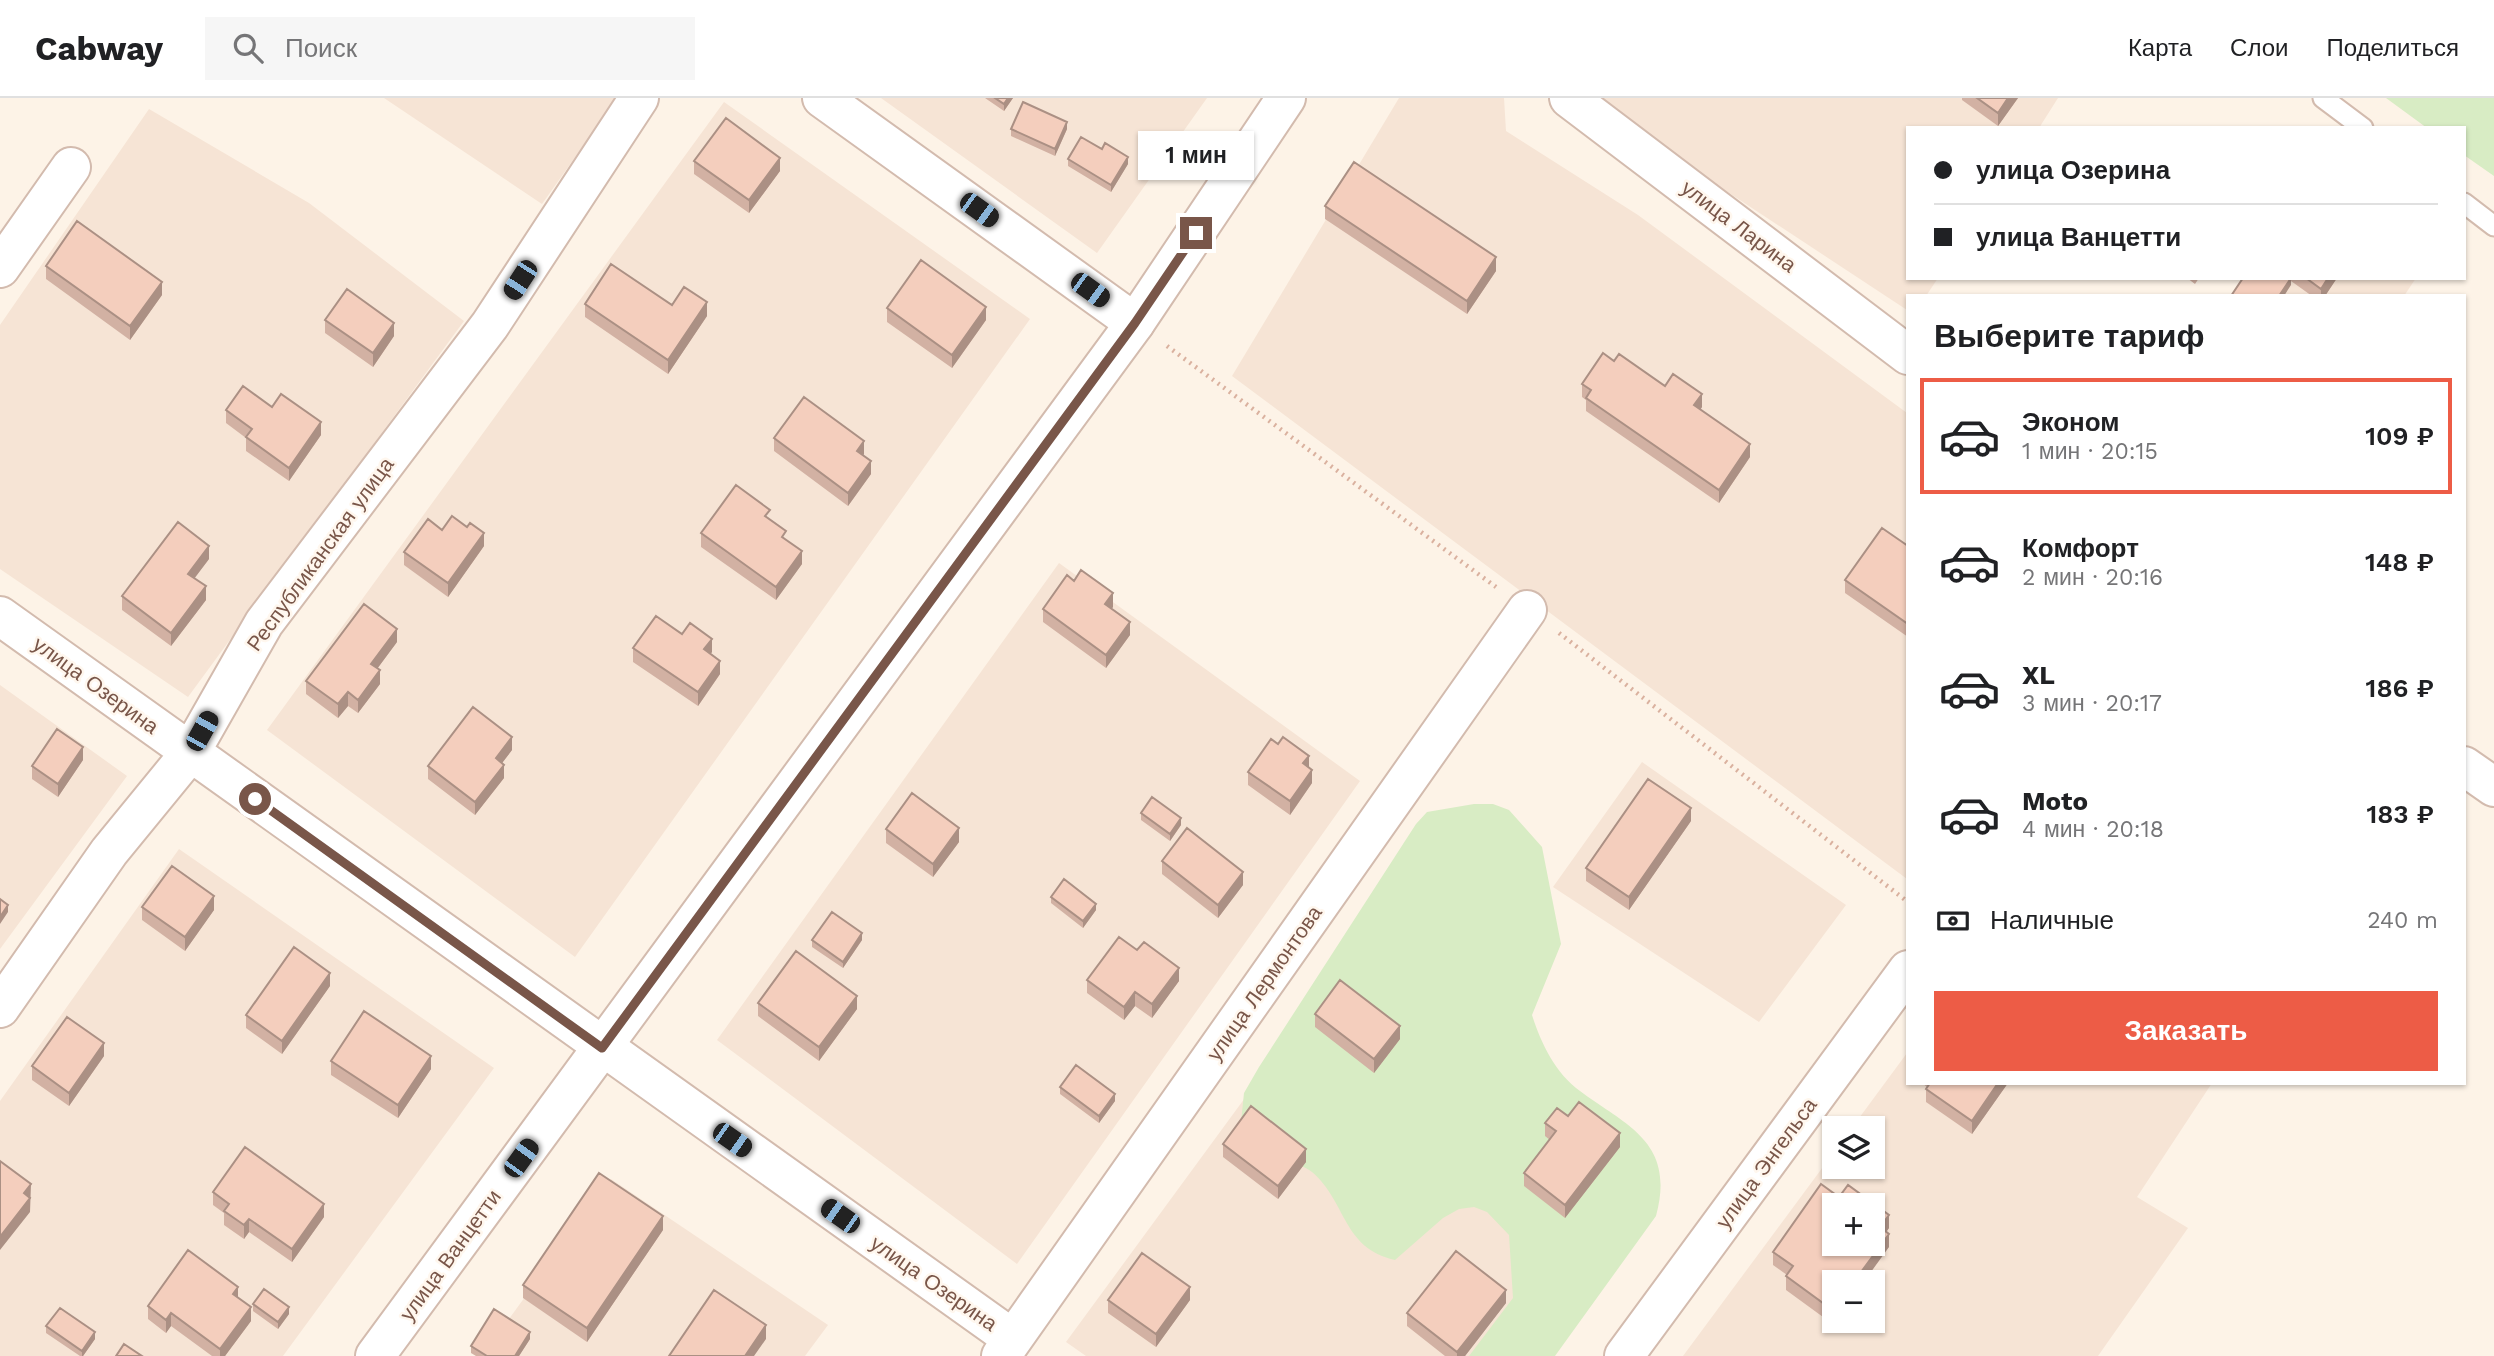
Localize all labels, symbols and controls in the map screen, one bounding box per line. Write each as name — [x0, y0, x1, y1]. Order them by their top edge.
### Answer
search box — [205, 17, 695, 80]
text: Cabway — [35, 29, 163, 68]
icon: search — [229, 29, 267, 67]
text: Поиск — [285, 33, 357, 63]
text: Карта — [2128, 34, 2192, 62]
text: Слои — [2230, 34, 2288, 62]
text: Поделиться — [2326, 34, 2459, 62]
callout: 1 мин — [1138, 131, 1254, 180]
text: 1 мин — [1165, 142, 1227, 169]
text: улица Озерина — [1976, 155, 2170, 185]
street label: улица Ларина — [1677, 175, 1801, 277]
car — [956, 189, 1003, 231]
route end — [1180, 217, 1212, 249]
text: улица Ванцетти — [1976, 222, 2181, 252]
car — [500, 257, 541, 303]
car — [1067, 269, 1114, 311]
text: Выберите тариф — [1934, 317, 2205, 355]
icon: car — [1938, 405, 2001, 468]
text: Эконом — [2022, 407, 2120, 437]
text: 109 ₽ — [2365, 421, 2434, 451]
text: 1 мин · 20:15 — [2022, 438, 2158, 465]
street label: Республиканская улица — [241, 452, 399, 656]
icon: car — [1938, 531, 2001, 594]
text: Комфорт — [2022, 533, 2139, 563]
text: 148 ₽ — [2365, 547, 2434, 577]
text: 2 мин · 20:16 — [2022, 564, 2163, 591]
street label: улица Озерина — [28, 631, 164, 739]
icon: car — [1938, 657, 2001, 720]
text: XL — [2022, 660, 2055, 690]
text: 186 ₽ — [2366, 673, 2434, 703]
text: 3 мин · 20:17 — [2022, 690, 2162, 717]
car — [183, 708, 222, 754]
route start — [239, 783, 271, 815]
icon: car — [1938, 783, 2001, 846]
text: Moto — [2022, 786, 2088, 816]
text: 183 ₽ — [2367, 799, 2434, 829]
text: 4 мин · 20:18 — [2022, 816, 2164, 843]
street label: улица Лермонтова — [1201, 900, 1327, 1065]
icon: cash — [1934, 902, 1972, 940]
text: Наличные — [1990, 905, 2114, 935]
text: 240 m — [2367, 907, 2438, 934]
button: Заказать — [1934, 991, 2438, 1071]
street label: улица Энгельса — [1710, 1093, 1822, 1233]
map controls — [1822, 1116, 1885, 1333]
button: layers — [1822, 1116, 1885, 1179]
car — [709, 1119, 756, 1161]
car — [501, 1135, 542, 1181]
street label: улица Ванцетти — [394, 1185, 506, 1325]
button: + — [1822, 1193, 1885, 1256]
car — [817, 1195, 864, 1237]
street label: улица Озерина — [866, 1230, 1002, 1336]
button: − — [1822, 1270, 1885, 1333]

